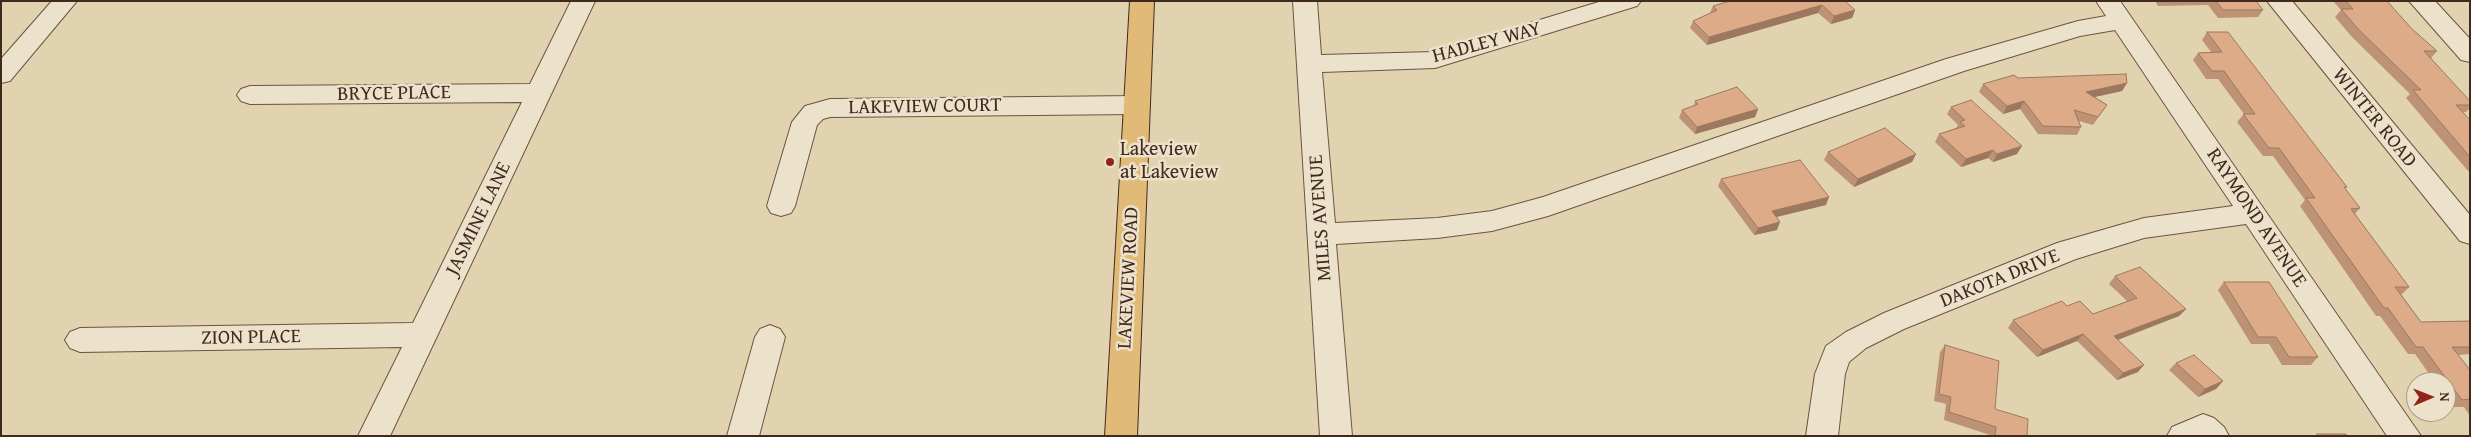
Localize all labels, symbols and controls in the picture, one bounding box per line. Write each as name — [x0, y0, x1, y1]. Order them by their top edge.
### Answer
street label: HADLEY WAY — [1430, 17, 1544, 69]
street label: WINTER ROAD — [2327, 63, 2421, 173]
street label: BRYCE PLACE — [337, 81, 451, 107]
street label: LAKEVIEW COURT — [848, 94, 1002, 120]
place label: Lakeview at Lakeview — [1120, 138, 1218, 185]
street label: RAYMOND AVENUE — [2201, 144, 2311, 292]
street label: MILES AVENUE — [1305, 154, 1337, 282]
marker: Lakeview at Lakeview — [1104, 156, 1116, 168]
street label: JASMINE LANE — [441, 158, 517, 280]
street label: LAKEVIEW ROAD — [1113, 206, 1145, 350]
street label: DAKOTA DRIVE — [1937, 244, 2063, 314]
street label: ZION PLACE — [201, 325, 301, 351]
north arrow — [2406, 372, 2456, 422]
text: N — [2435, 392, 2455, 402]

